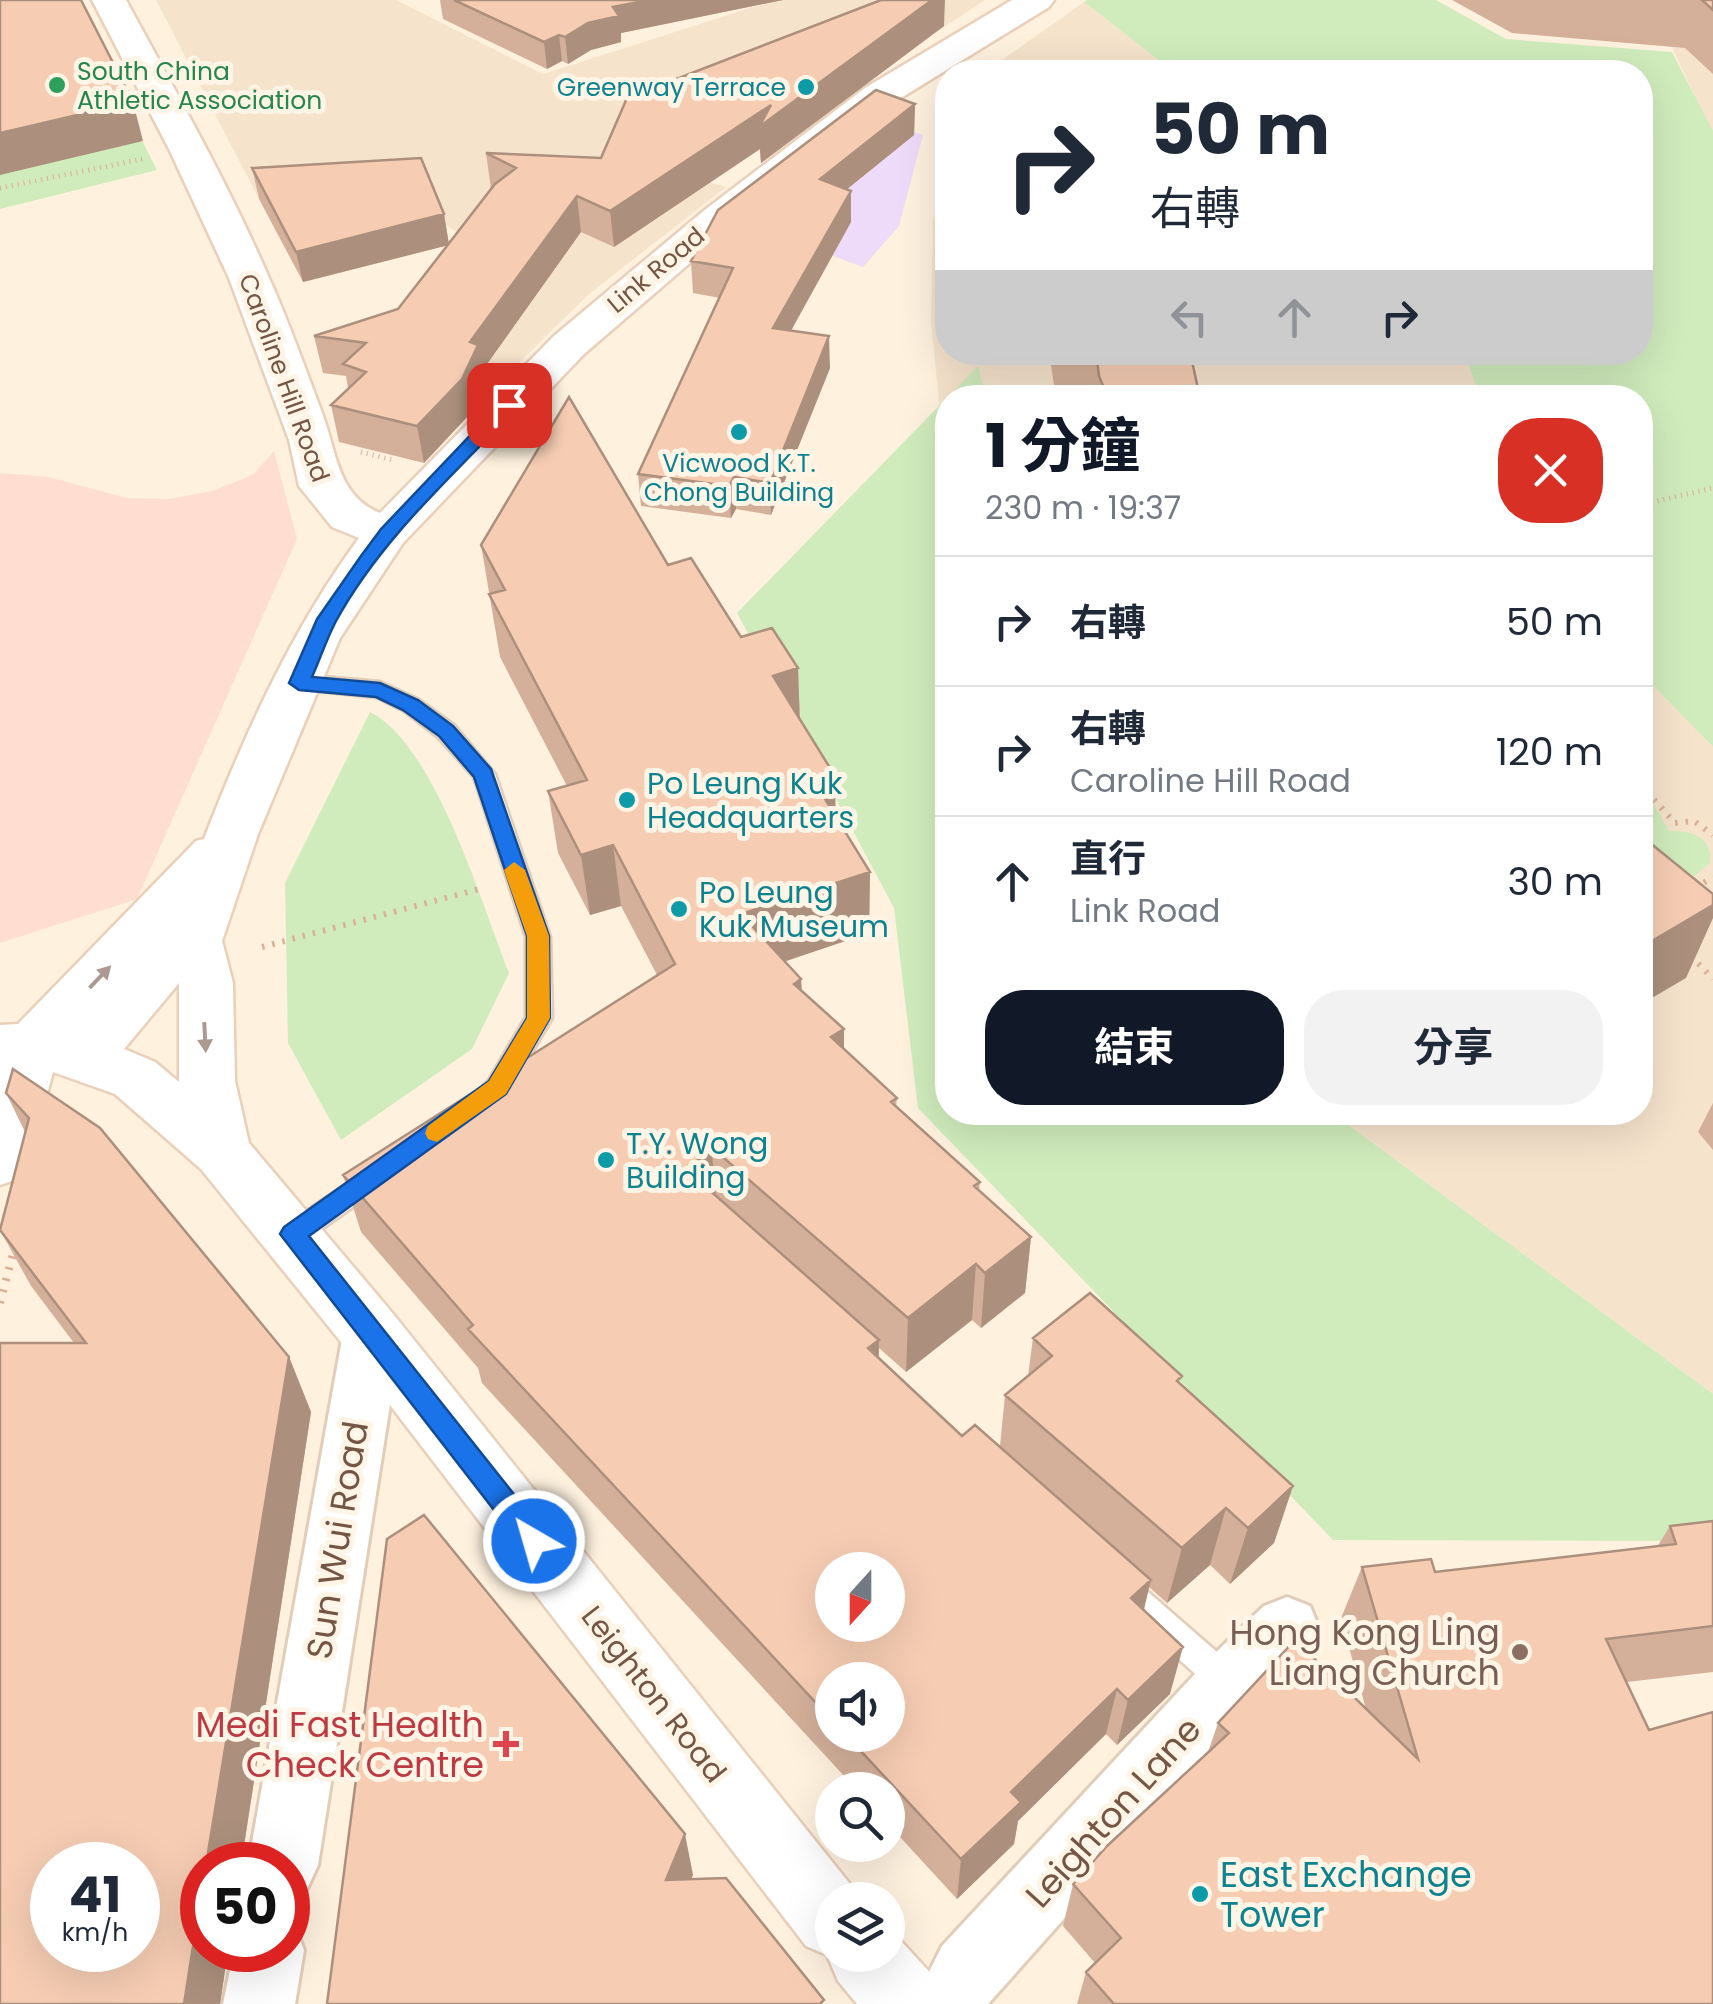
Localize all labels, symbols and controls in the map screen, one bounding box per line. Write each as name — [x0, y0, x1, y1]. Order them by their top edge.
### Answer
place label: South China Athletic Association — [77, 54, 322, 118]
place label: Greenway Terrace — [557, 70, 786, 105]
marker: South China Athletic Association — [46, 74, 68, 96]
marker: Greenway Terrace — [795, 76, 817, 98]
text: 50 m — [1150, 80, 1330, 179]
icon: right — [985, 100, 1115, 230]
text: 右轉 — [1150, 177, 1240, 240]
street label: Link Road — [600, 219, 712, 321]
street label: Caroline Hill Road — [230, 269, 338, 487]
icon: left — [1162, 290, 1217, 345]
icon: ahead — [1267, 290, 1322, 345]
icon: right — [1372, 290, 1427, 345]
pin — [467, 363, 552, 448]
icon: arrive — [482, 378, 537, 433]
text: 1 分鐘 — [985, 404, 1140, 488]
button: close — [1498, 418, 1603, 523]
marker: Vicwood K.T. Chong Building — [728, 421, 750, 443]
place label: Vicwood K.T. Chong Building — [644, 446, 834, 510]
text: 230 m · 19:37 — [985, 485, 1181, 530]
icon: right — [985, 594, 1040, 649]
text: 50 m — [1506, 595, 1603, 648]
text: 右轉 — [1070, 596, 1146, 649]
text: 右轉 — [1070, 702, 1146, 755]
icon: right — [985, 724, 1040, 779]
text: 120 m — [1496, 725, 1603, 778]
text: Caroline Hill Road — [1070, 758, 1351, 803]
place label: Po Leung Kuk Headquarters — [647, 762, 854, 839]
marker: Po Leung Kuk Headquarters — [616, 789, 638, 811]
text: 直行 — [1070, 832, 1146, 885]
icon: ahead — [985, 854, 1040, 909]
text: 30 m — [1507, 855, 1603, 908]
place label: Po Leung Kuk Museum — [699, 871, 889, 948]
text: Link Road — [1070, 888, 1220, 933]
marker: Po Leung Kuk Museum — [668, 898, 690, 920]
one-way arrow — [88, 965, 111, 989]
button: 結束 — [985, 990, 1284, 1105]
button: 分享 — [1304, 990, 1603, 1105]
one-way arrow — [197, 1021, 213, 1053]
place label: T.Y. Wong Building — [626, 1122, 768, 1199]
marker: T.Y. Wong Building — [595, 1149, 617, 1171]
street label: Sun Wui Road — [294, 1418, 380, 1662]
position arrow — [482, 1489, 586, 1593]
north arrow — [815, 1552, 905, 1642]
map controls — [815, 1552, 905, 1972]
street label: Leighton Road — [571, 1597, 737, 1791]
place label: Hong Kong Ling Liang Church — [1229, 1608, 1500, 1697]
marker: Hong Kong Ling Liang Church — [1509, 1641, 1531, 1663]
button: sound — [815, 1662, 905, 1752]
place label: Medi Fast Health Check Centre — [196, 1700, 484, 1789]
street label: Leighton Lane — [1014, 1706, 1212, 1918]
marker: Medi Fast Health Check Centre — [493, 1731, 519, 1757]
button: search — [815, 1772, 905, 1862]
speed limit sign: 50 — [180, 1842, 310, 1972]
place label: East Exchange Tower — [1220, 1850, 1472, 1939]
text: 41 — [69, 1859, 121, 1930]
button: layers — [815, 1882, 905, 1972]
marker: East Exchange Tower — [1189, 1883, 1211, 1905]
text: km/h — [62, 1915, 128, 1950]

